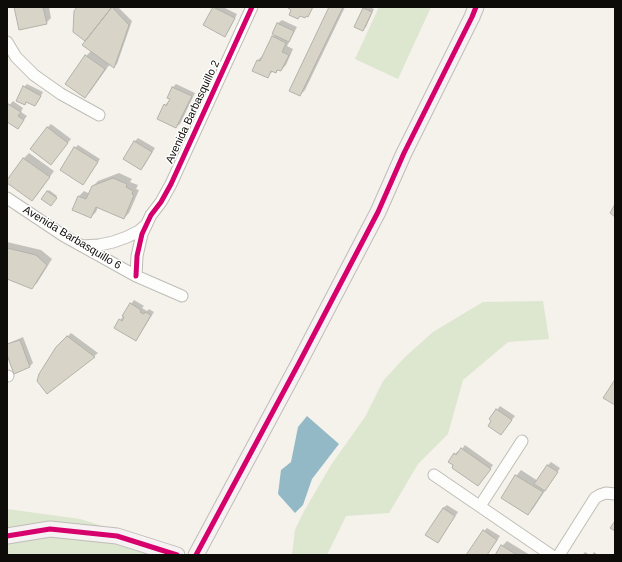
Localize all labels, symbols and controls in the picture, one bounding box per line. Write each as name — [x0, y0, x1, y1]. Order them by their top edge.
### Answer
street label: Avenida Barbasquillo 2 — [163, 58, 223, 166]
street label: Avenida Barbasquillo 6 — [20, 203, 124, 273]

